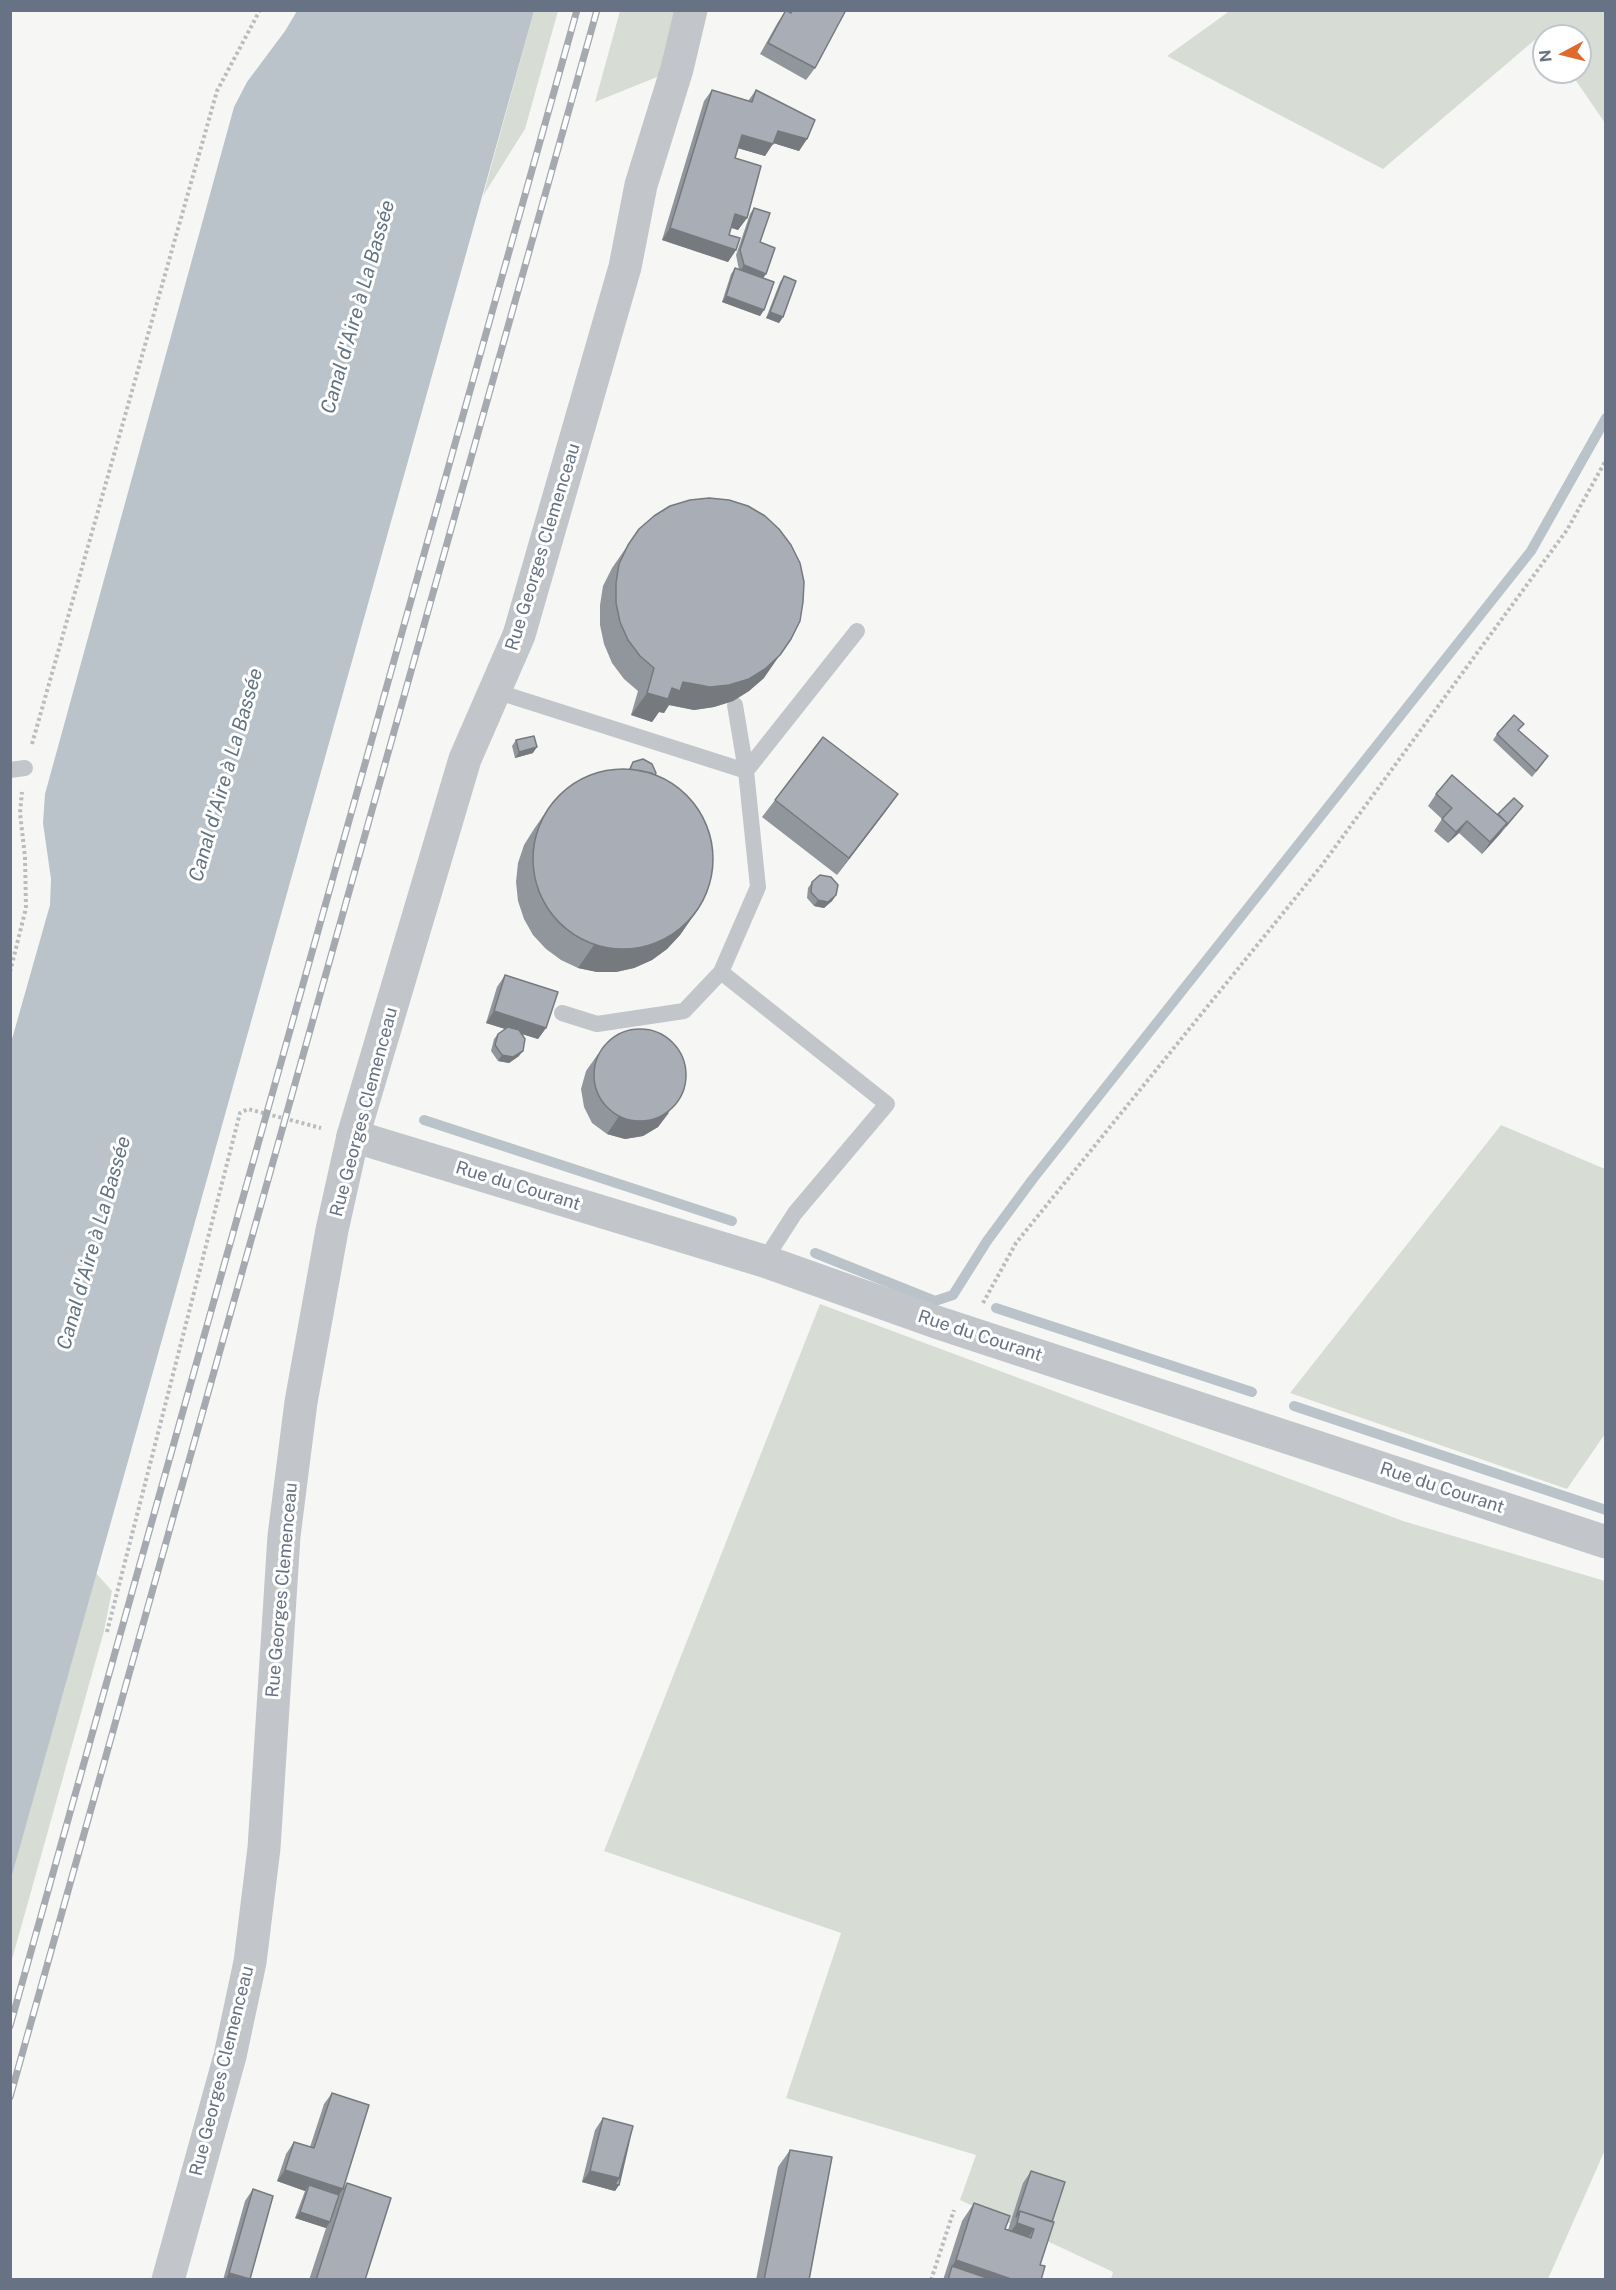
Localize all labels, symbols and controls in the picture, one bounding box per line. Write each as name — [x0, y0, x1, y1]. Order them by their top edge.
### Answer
north arrow — [1532, 24, 1592, 84]
text: N — [1535, 49, 1556, 63]
water label: Canal d'Aire à La Bassée — [316, 197, 400, 417]
street label: Rue Georges Clemenceau — [501, 441, 585, 653]
water label: Canal d'Aire à La Bassée — [184, 665, 268, 885]
street label: Rue Georges Clemenceau — [326, 1005, 402, 1219]
water label: Canal d'Aire à La Bassée — [52, 1133, 136, 1353]
street label: Rue du Courant — [453, 1157, 583, 1215]
street label: Rue du Courant — [915, 1306, 1045, 1366]
street label: Rue du Courant — [1377, 1458, 1507, 1518]
street label: Rue Georges Clemenceau — [262, 1482, 302, 1698]
street label: Rue Georges Clemenceau — [185, 1964, 259, 2178]

